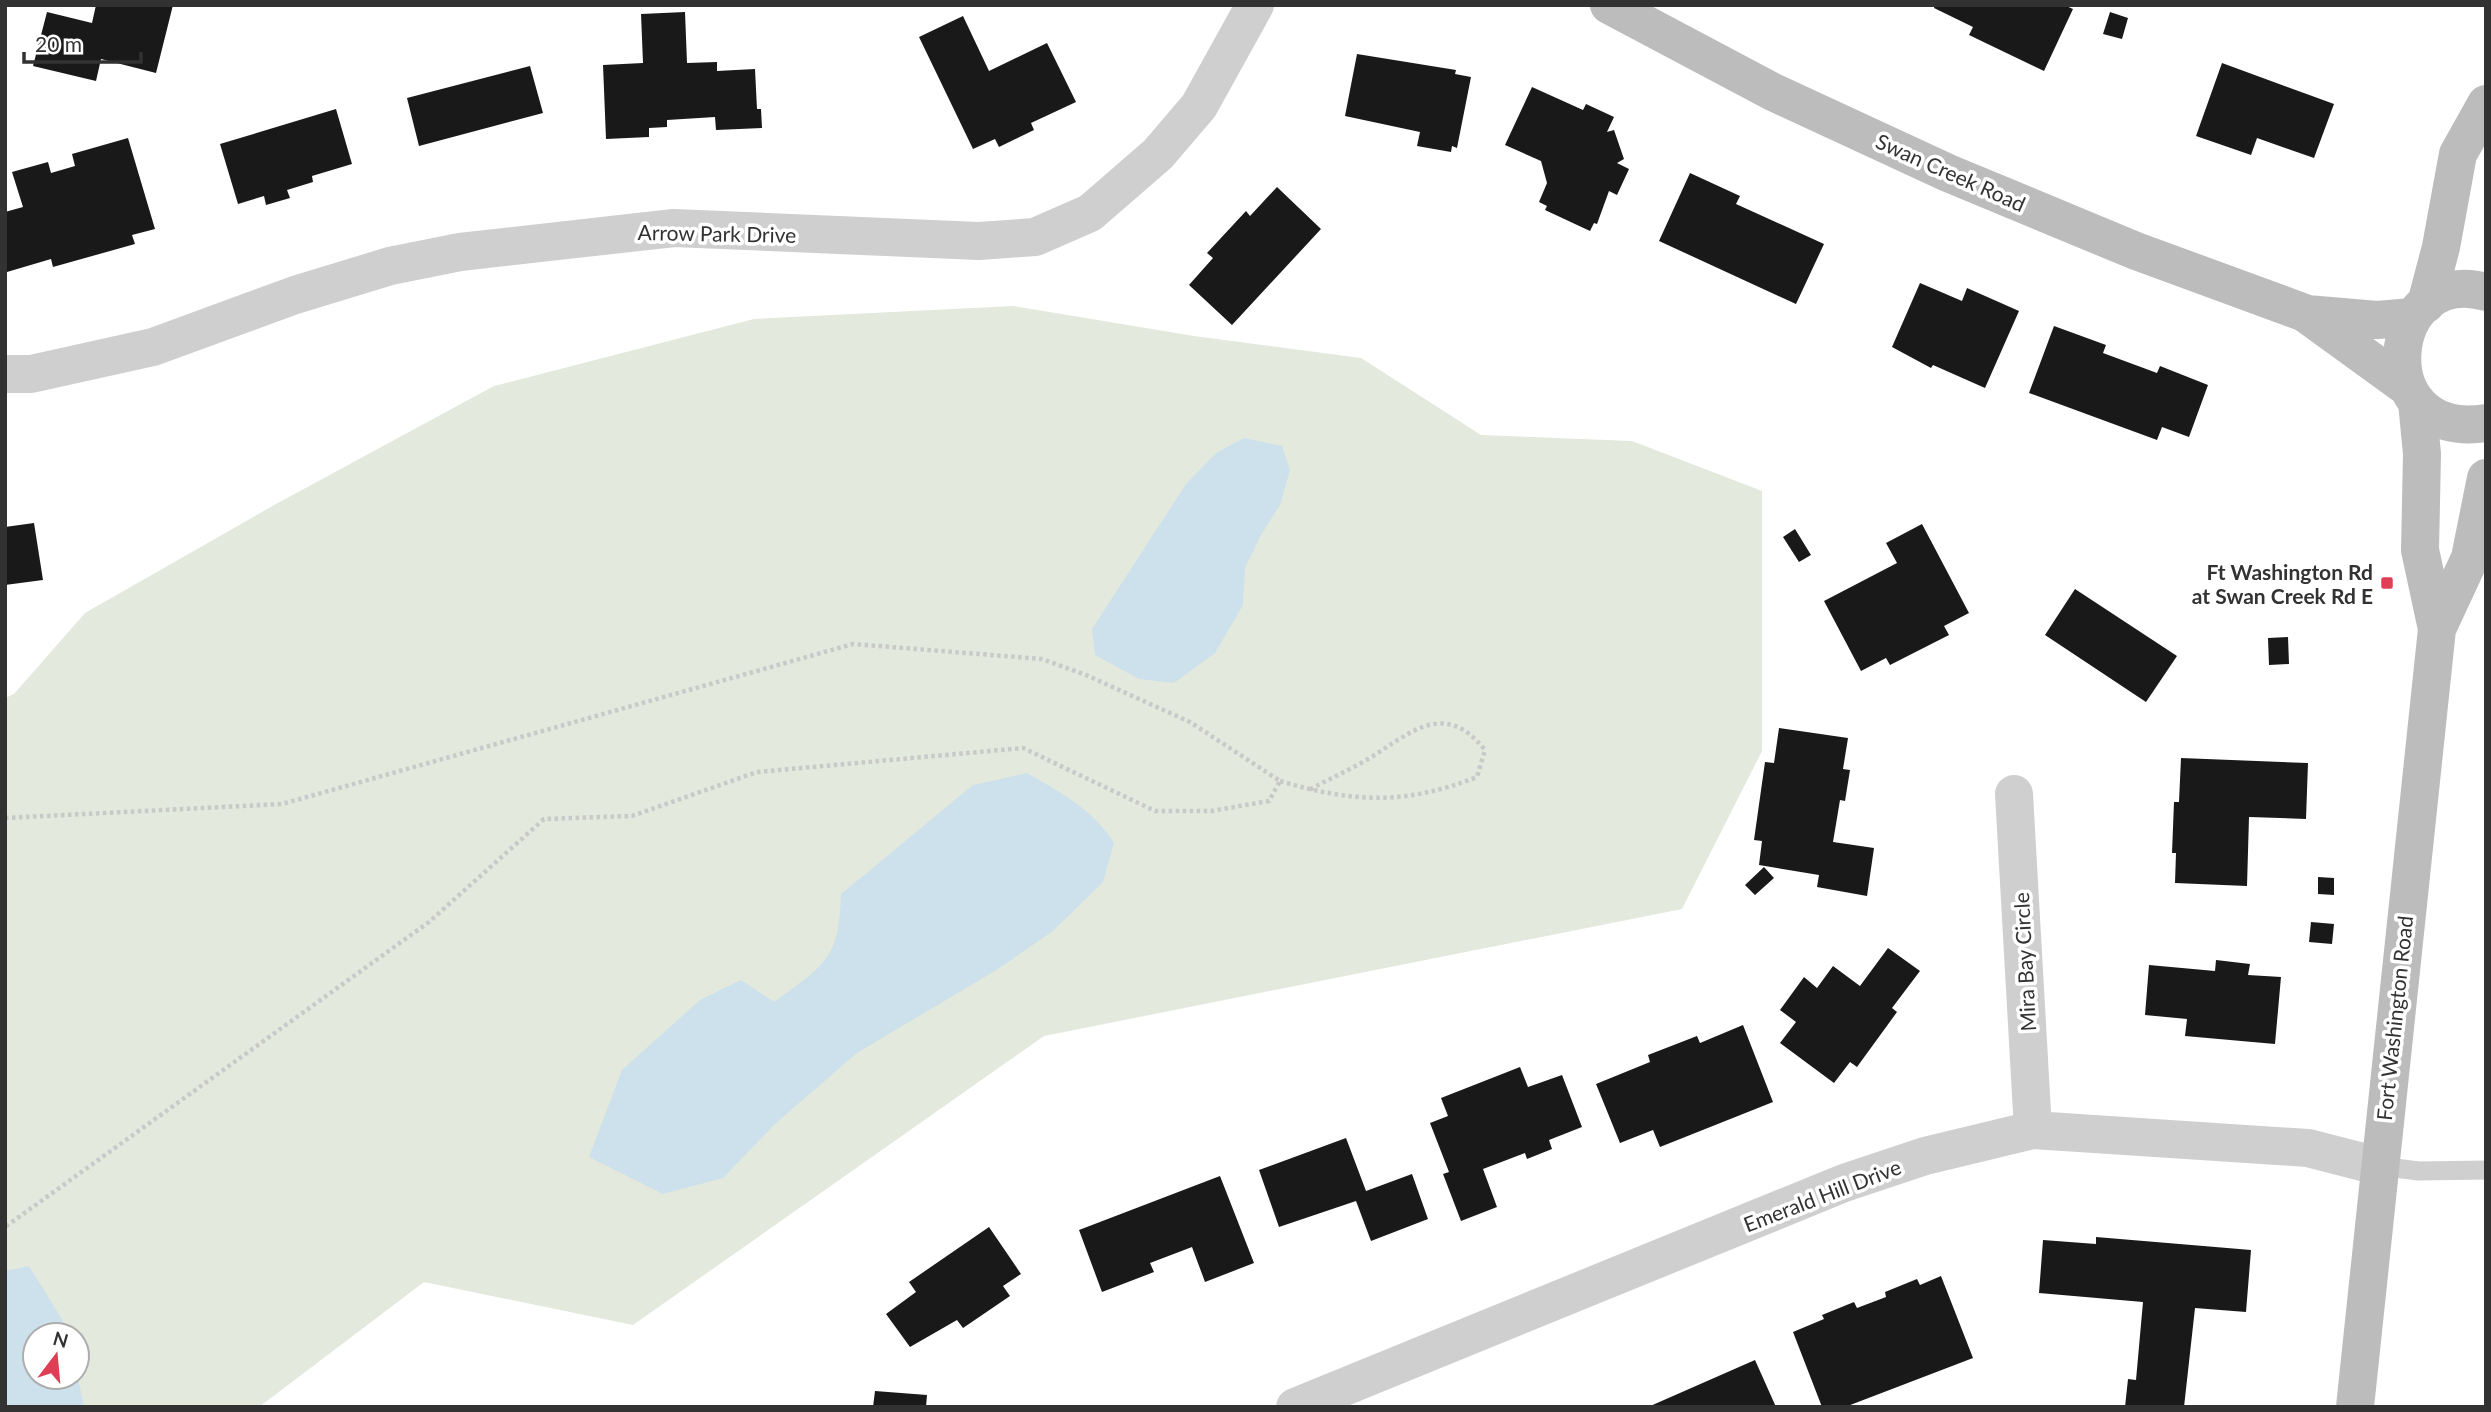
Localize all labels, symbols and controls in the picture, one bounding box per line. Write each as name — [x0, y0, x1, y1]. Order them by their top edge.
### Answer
scale bar — [24, 21, 142, 65]
text: 20 m — [35, 31, 82, 56]
street label: Swan Creek Road — [1872, 128, 2030, 216]
street label: Arrow Park Drive — [637, 219, 797, 247]
place label: Ft Washington Rd at Swan Creek Rd E — [2192, 559, 2373, 608]
marker: Ft Washington Rd at Swan Creek Rd E — [2379, 575, 2395, 591]
street label: Mira Bay Circle — [2008, 892, 2040, 1032]
street label: Fort Washington Road — [2371, 914, 2417, 1122]
street label: Emerald Hill Drive — [1740, 1154, 1904, 1236]
north arrow — [21, 1321, 91, 1391]
text: N — [51, 1326, 71, 1352]

